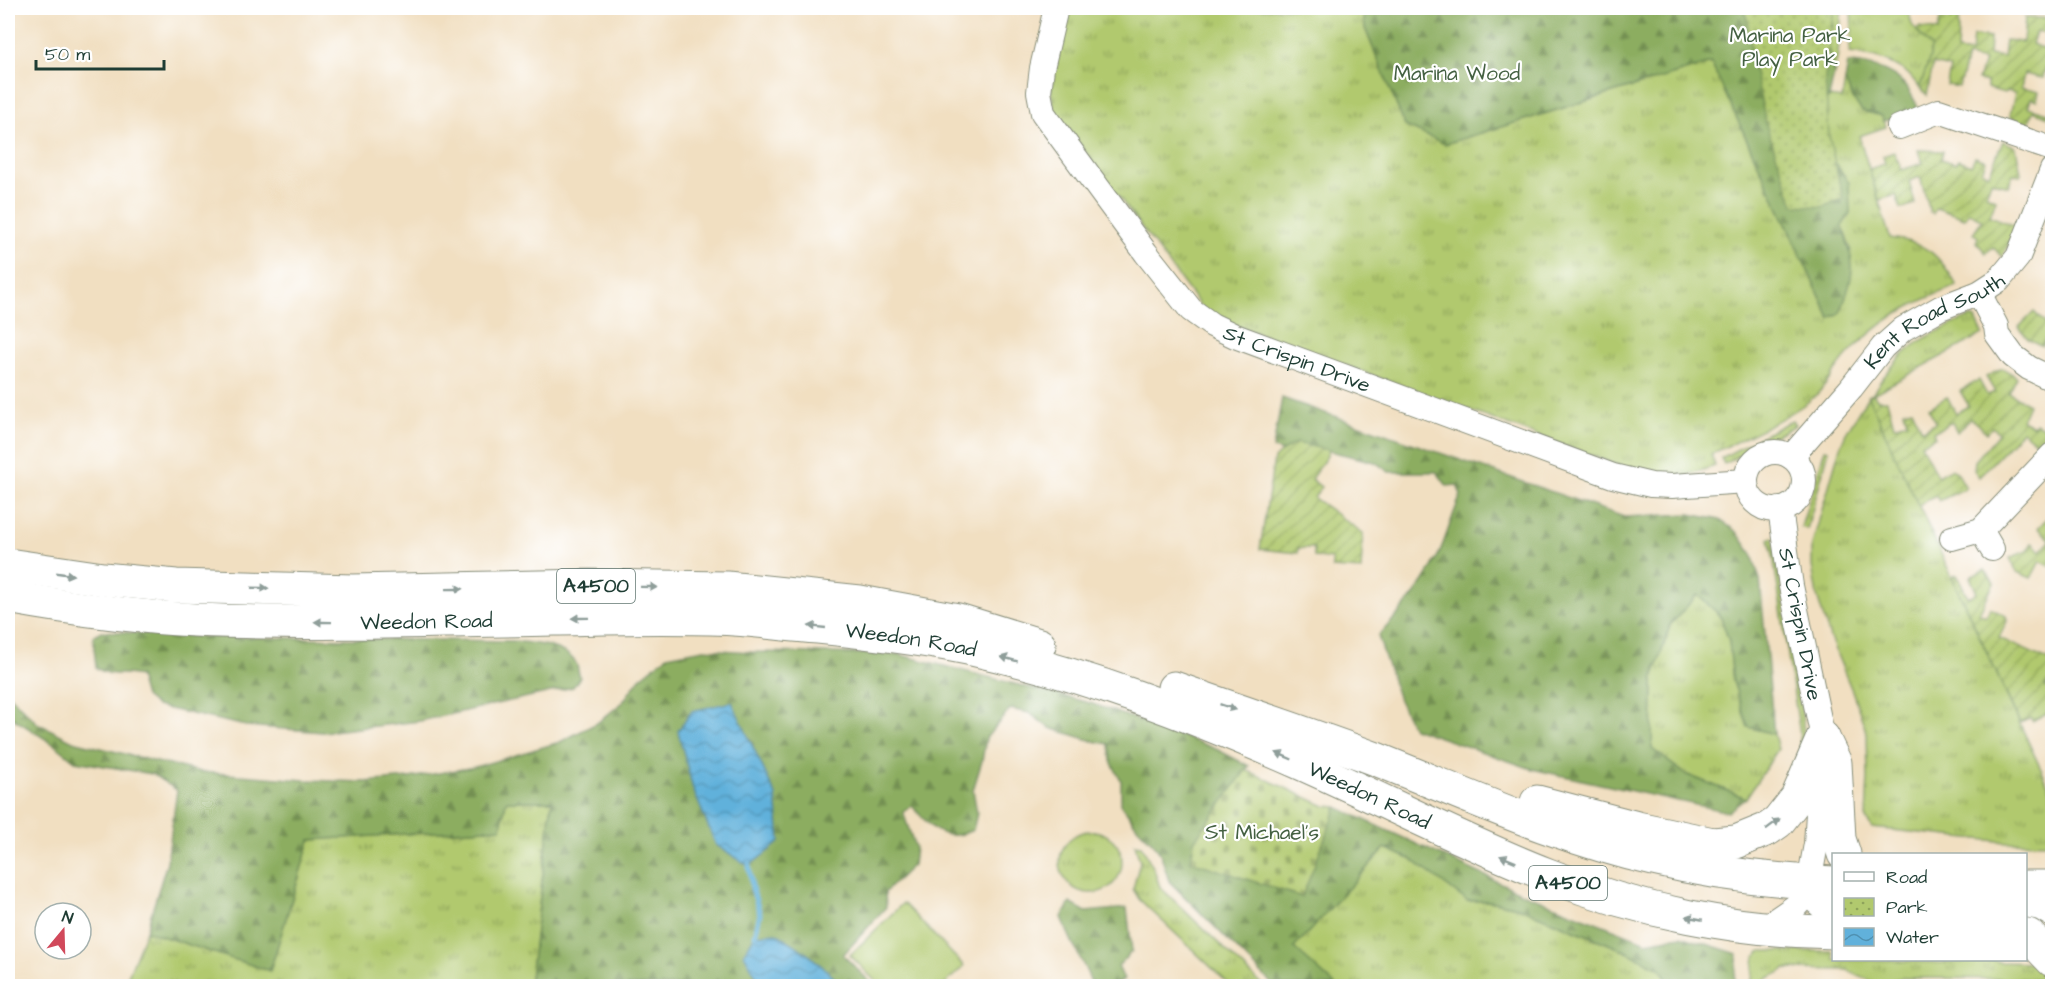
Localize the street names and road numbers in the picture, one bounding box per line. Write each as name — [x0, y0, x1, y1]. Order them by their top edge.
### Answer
street label: Kent Road South — [1857, 265, 2011, 375]
street label: St Crispin Drive — [1218, 318, 1375, 399]
street label: St Crispin Drive — [1770, 545, 1829, 703]
road number: A4500 — [557, 569, 635, 603]
street label: Weedon Road — [360, 606, 493, 637]
street label: Weedon Road — [844, 615, 980, 664]
street label: Weedon Road — [1304, 754, 1436, 836]
road number: A4500 — [1529, 866, 1607, 900]

